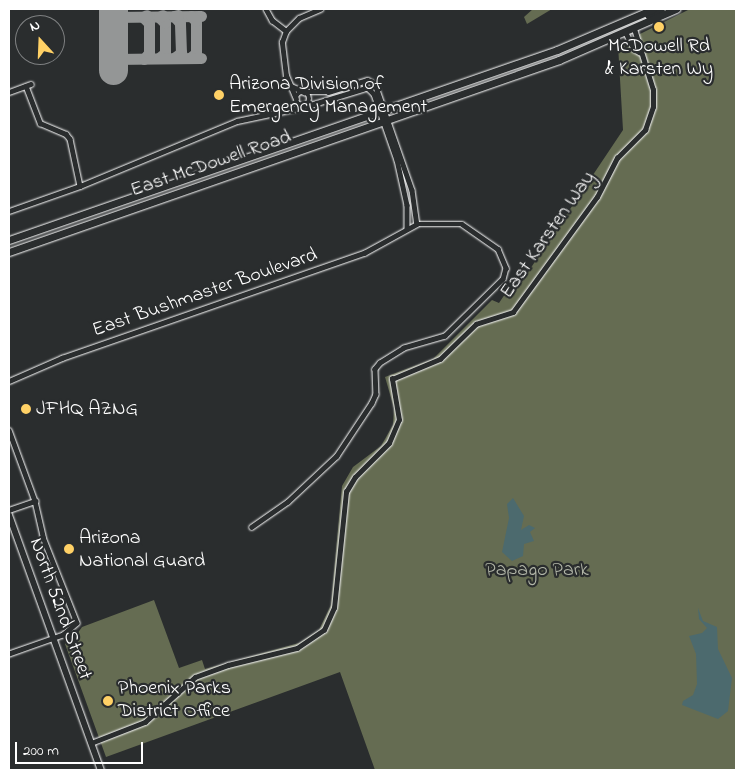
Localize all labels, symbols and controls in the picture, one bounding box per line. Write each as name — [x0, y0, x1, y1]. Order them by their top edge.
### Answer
north arrow — [15, 15, 65, 65]
text: N — [27, 15, 43, 38]
marker: McDowell Rd & Karsten Wy — [653, 21, 665, 33]
place label: McDowell Rd & Karsten Wy — [605, 35, 713, 82]
place label: Arizona Division of Emergency Management — [229, 72, 427, 119]
marker: Arizona Division of Emergency Management — [213, 89, 225, 101]
street label: East McDowell Road — [128, 125, 294, 203]
street label: East Karsten Way — [495, 167, 601, 303]
street label: East Bushmaster Boulevard — [89, 243, 321, 343]
place label: JFHQ AZNG — [36, 397, 138, 421]
marker: JFHQ AZNG — [20, 403, 32, 415]
place label: Arizona National Guard — [79, 526, 205, 573]
street label: North 52nd Street — [23, 535, 97, 683]
marker: Arizona National Guard — [63, 543, 75, 555]
park label: Papago Park — [485, 558, 589, 582]
place label: Phoenix Parks District Office — [118, 677, 231, 724]
marker: Phoenix Parks District Office — [102, 695, 114, 707]
scale bar — [18, 732, 145, 764]
text: 200 m — [23, 740, 59, 762]

